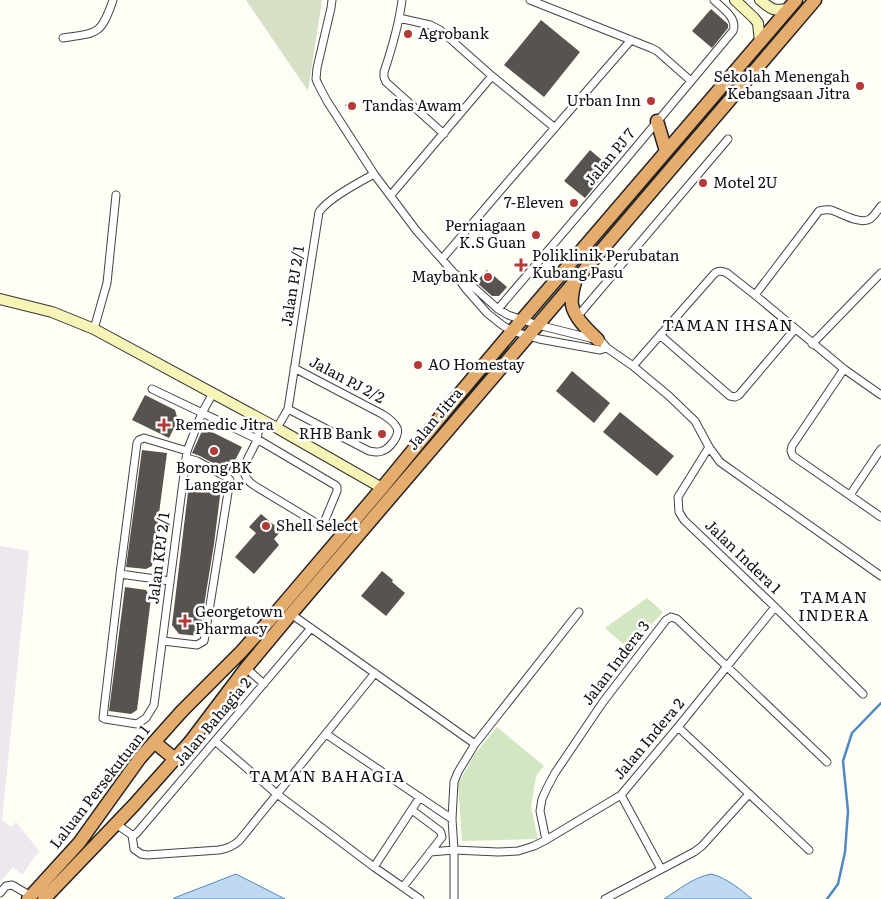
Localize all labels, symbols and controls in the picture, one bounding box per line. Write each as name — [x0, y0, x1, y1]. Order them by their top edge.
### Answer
place label: Agrobank — [418, 21, 490, 44]
marker: Agrobank — [402, 28, 414, 40]
place label: Sekolah Menengah Kebangsaan Jitra — [714, 64, 851, 104]
marker: Sekolah Menengah Kebangsaan Jitra — [854, 80, 866, 92]
place label: Urban Inn — [567, 88, 641, 111]
place label: Tandas Awam — [362, 93, 462, 116]
marker: Urban Inn — [645, 95, 657, 107]
marker: Tandas Awam — [346, 100, 358, 112]
street label: Jalan PJ 7 — [578, 122, 640, 190]
place label: Motel 2U — [713, 170, 778, 193]
marker: Motel 2U — [697, 177, 709, 189]
place label: 7-Eleven — [504, 190, 564, 213]
marker: 7-Eleven — [568, 197, 580, 209]
place label: Perniagaan K.S Guan — [445, 213, 526, 253]
marker: Perniagaan K.S Guan — [530, 229, 542, 241]
place label: Poliklinik Perubatan Kubang Pasu — [532, 243, 679, 283]
street label: Jalan PJ 2/1 — [274, 244, 309, 328]
marker: Poliklinik Perubatan Kubang Pasu — [514, 258, 528, 272]
place label: Maybank — [412, 264, 479, 287]
marker: Maybank — [482, 271, 494, 283]
district label: TAMAN IHSAN — [662, 312, 794, 336]
street label: Jalan PJ 2/2 — [306, 349, 390, 408]
place label: AO Homestay — [428, 352, 525, 375]
marker: AO Homestay — [412, 359, 424, 371]
street label: Jalan Jitra — [401, 381, 468, 454]
place label: Remedic Jitra — [175, 412, 275, 435]
marker: Remedic Jitra — [157, 418, 171, 432]
place label: RHB Bank — [299, 421, 373, 444]
marker: RHB Bank — [376, 428, 388, 440]
marker: Borong BK Langgar — [208, 445, 220, 457]
place label: Borong BK Langgar — [176, 455, 253, 495]
street label: Jalan KPJ 2/1 — [140, 511, 175, 605]
place label: Shell Select — [276, 513, 358, 536]
street label: Jalan Indera 1 — [701, 513, 788, 598]
marker: Shell Select — [260, 520, 272, 532]
district label: TAMAN INDERA — [798, 584, 870, 626]
place label: Georgetown Pharmacy — [195, 599, 283, 639]
marker: Georgetown Pharmacy — [179, 615, 191, 627]
street label: Jalan Indera 3 — [575, 615, 654, 709]
street label: Jalan Bahagia 2 — [168, 671, 256, 770]
street label: Jalan Indera 2 — [607, 692, 689, 784]
street label: Laluan Persekutuan 1 — [43, 719, 154, 853]
district label: TAMAN BAHAGIA — [249, 763, 405, 787]

